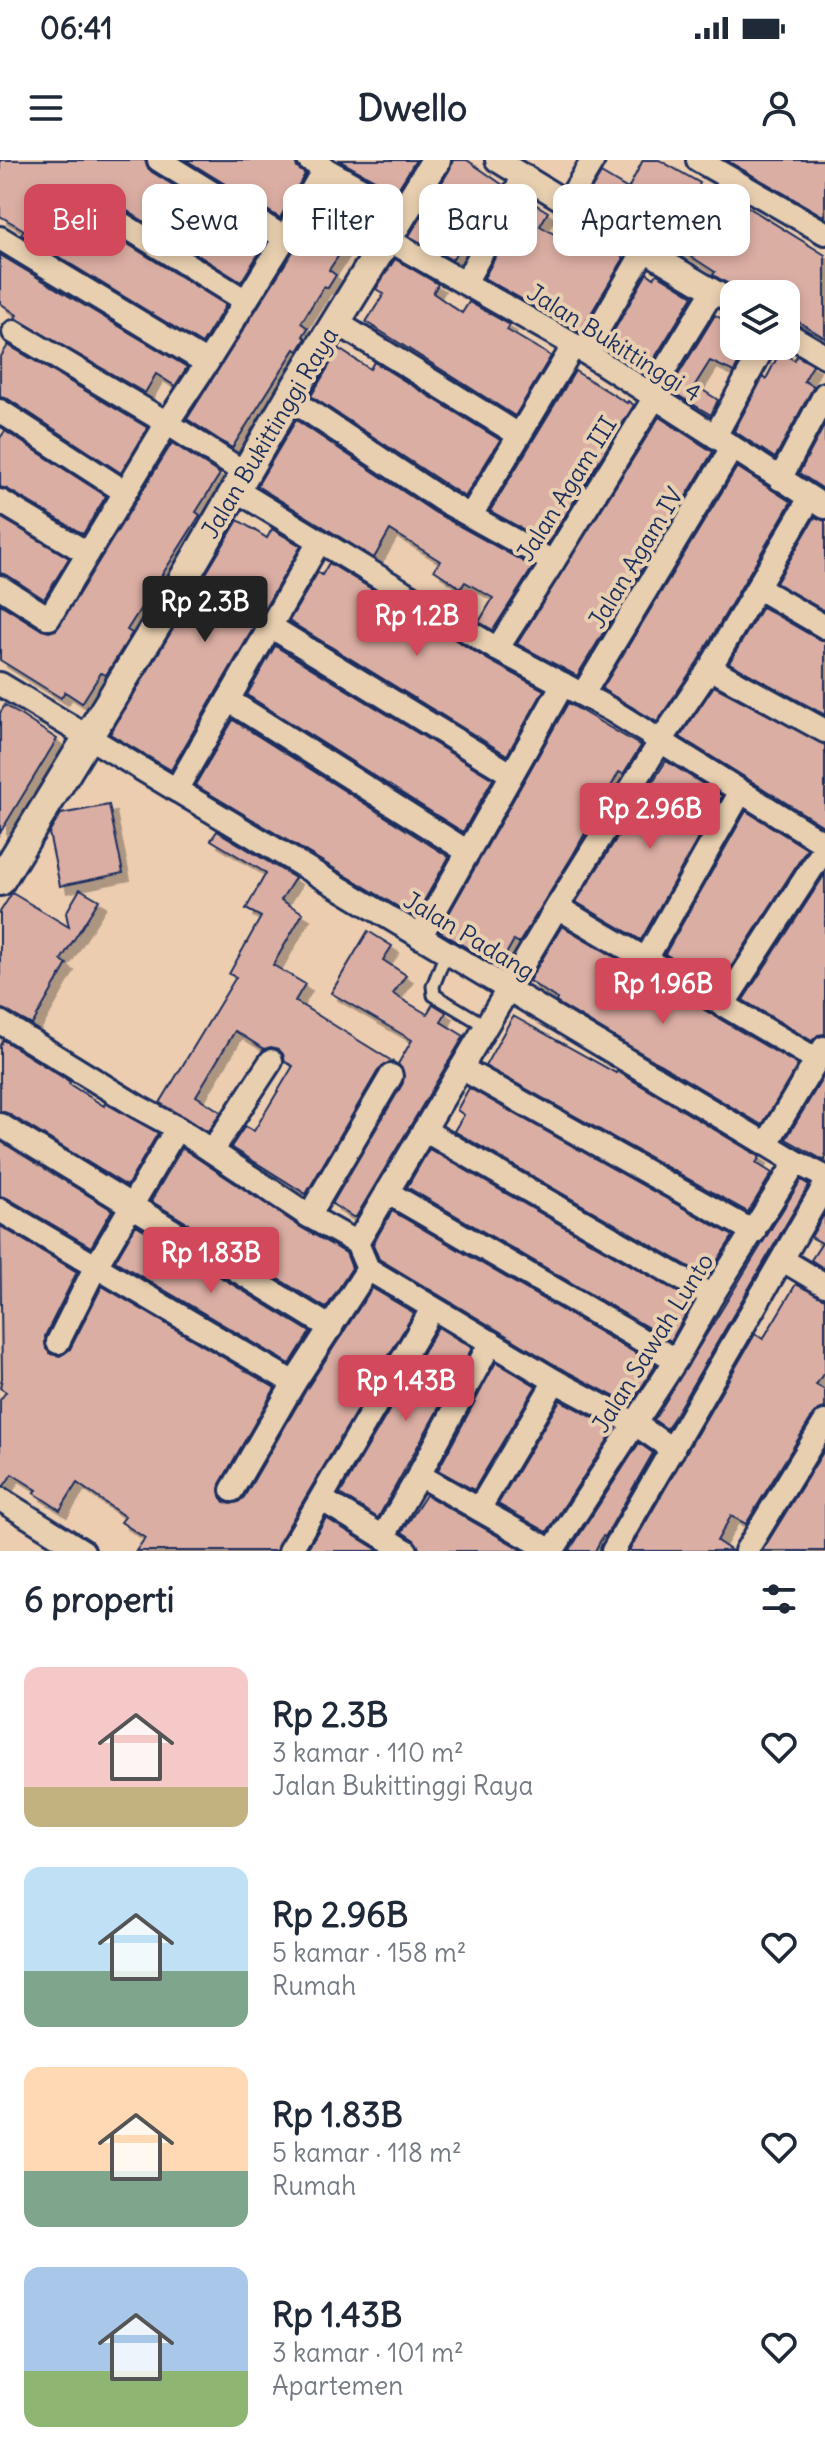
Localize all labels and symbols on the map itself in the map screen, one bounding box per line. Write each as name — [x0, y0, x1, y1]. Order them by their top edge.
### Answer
street label: Jalan Bukittinggi 4 — [522, 277, 707, 408]
street label: Jalan Bukittinggi Raya — [194, 321, 344, 544]
street label: Jalan Agam III — [510, 410, 623, 566]
street label: Jalan Agam IV — [581, 482, 689, 633]
pin: Rp 2.3B — [131, 576, 279, 644]
pin: Rp 1.2B — [343, 590, 491, 658]
pin: Rp 2.96B — [567, 783, 733, 851]
street label: Jalan Padang — [399, 884, 540, 986]
pin: Rp 1.96B — [580, 958, 746, 1026]
pin: Rp 1.83B — [128, 1227, 294, 1295]
street label: Jalan Sawah Lunto — [585, 1247, 719, 1438]
pin: Rp 1.43B — [323, 1355, 489, 1423]

